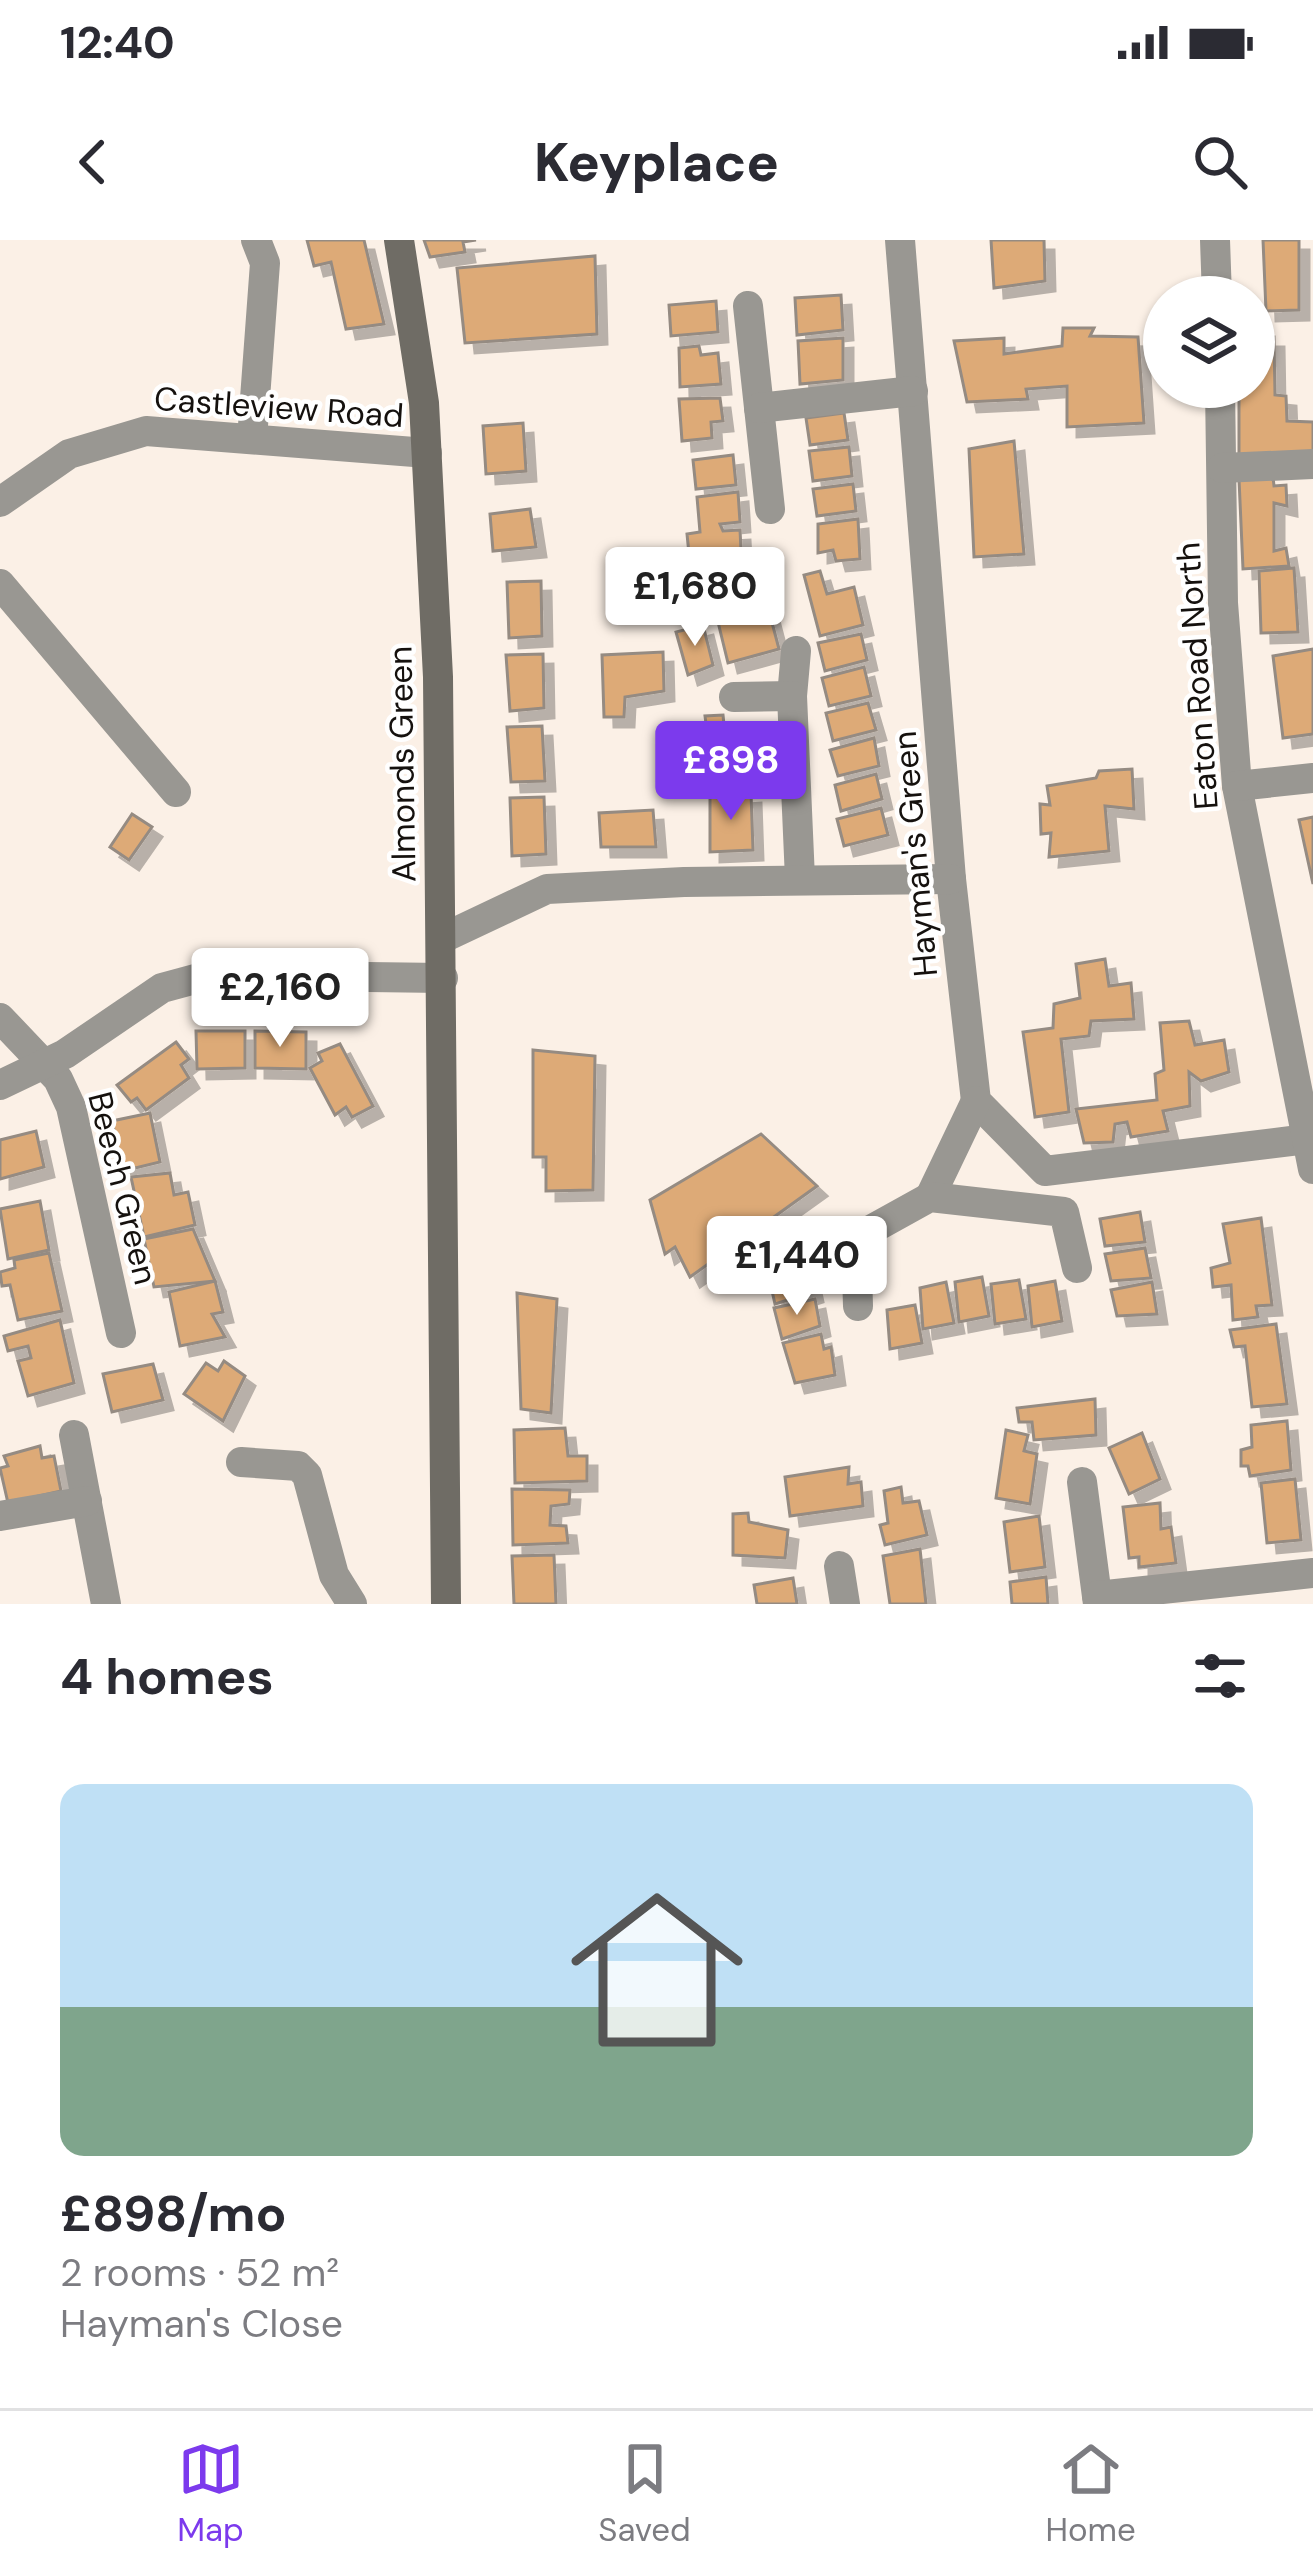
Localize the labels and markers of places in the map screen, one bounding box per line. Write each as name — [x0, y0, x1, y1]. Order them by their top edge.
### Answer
pin: £1,680 — [597, 547, 793, 649]
pin: £898 — [660, 721, 802, 823]
pin: £2,160 — [182, 948, 378, 1050]
pin: £1,440 — [699, 1216, 895, 1318]

